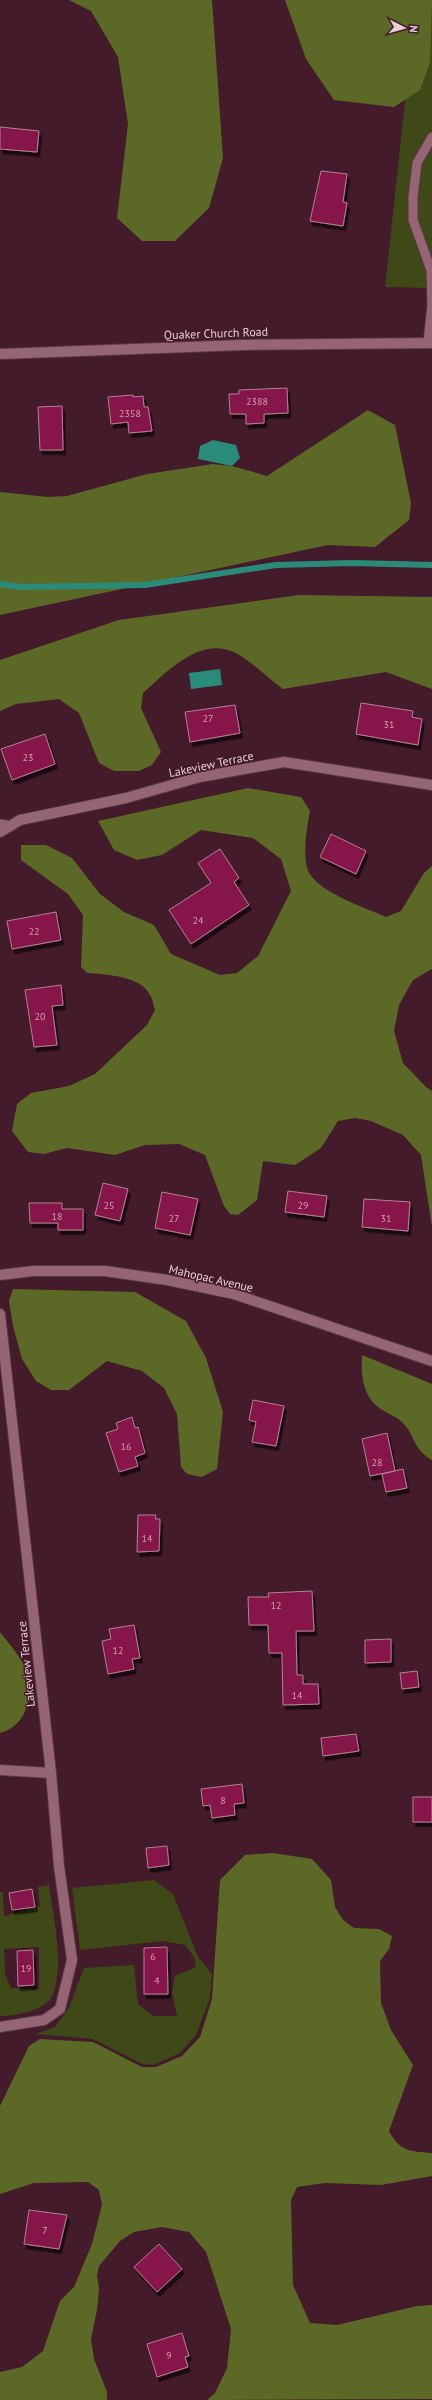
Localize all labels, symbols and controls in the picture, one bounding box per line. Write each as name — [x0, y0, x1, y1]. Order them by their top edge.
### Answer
north arrow — [384, 8, 424, 48]
text: N — [407, 25, 421, 33]
street label: Quaker Church Road — [164, 324, 268, 342]
house number: 2388 — [246, 395, 268, 408]
house number: 2358 — [119, 407, 141, 420]
house number: 27 — [203, 712, 213, 725]
house number: 31 — [384, 718, 394, 731]
street label: Lakeview Terrace — [167, 748, 255, 780]
house number: 23 — [23, 751, 33, 764]
house number: 24 — [193, 914, 204, 927]
house number: 22 — [29, 925, 39, 938]
house number: 20 — [35, 1010, 46, 1023]
house number: 25 — [104, 1199, 114, 1212]
house number: 29 — [298, 1199, 308, 1212]
house number: 18 — [52, 1210, 62, 1223]
house number: 27 — [169, 1212, 179, 1225]
house number: 31 — [381, 1212, 391, 1225]
street label: Mahopac Avenue — [167, 1261, 255, 1295]
house number: 16 — [121, 1440, 131, 1453]
house number: 28 — [372, 1456, 382, 1469]
house number: 14 — [142, 1532, 153, 1545]
house number: 12 — [271, 1599, 281, 1612]
street label: Lakeview Terrace — [14, 1620, 38, 1708]
house number: 12 — [113, 1644, 123, 1657]
house number: 14 — [292, 1689, 303, 1702]
house number: 8 — [220, 1794, 226, 1807]
house number: 6 — [150, 1950, 156, 1963]
house number: 19 — [21, 1962, 31, 1975]
house number: 4 — [154, 1974, 160, 1987]
house number: 7 — [42, 2224, 48, 2237]
house number: 9 — [166, 2349, 172, 2362]

